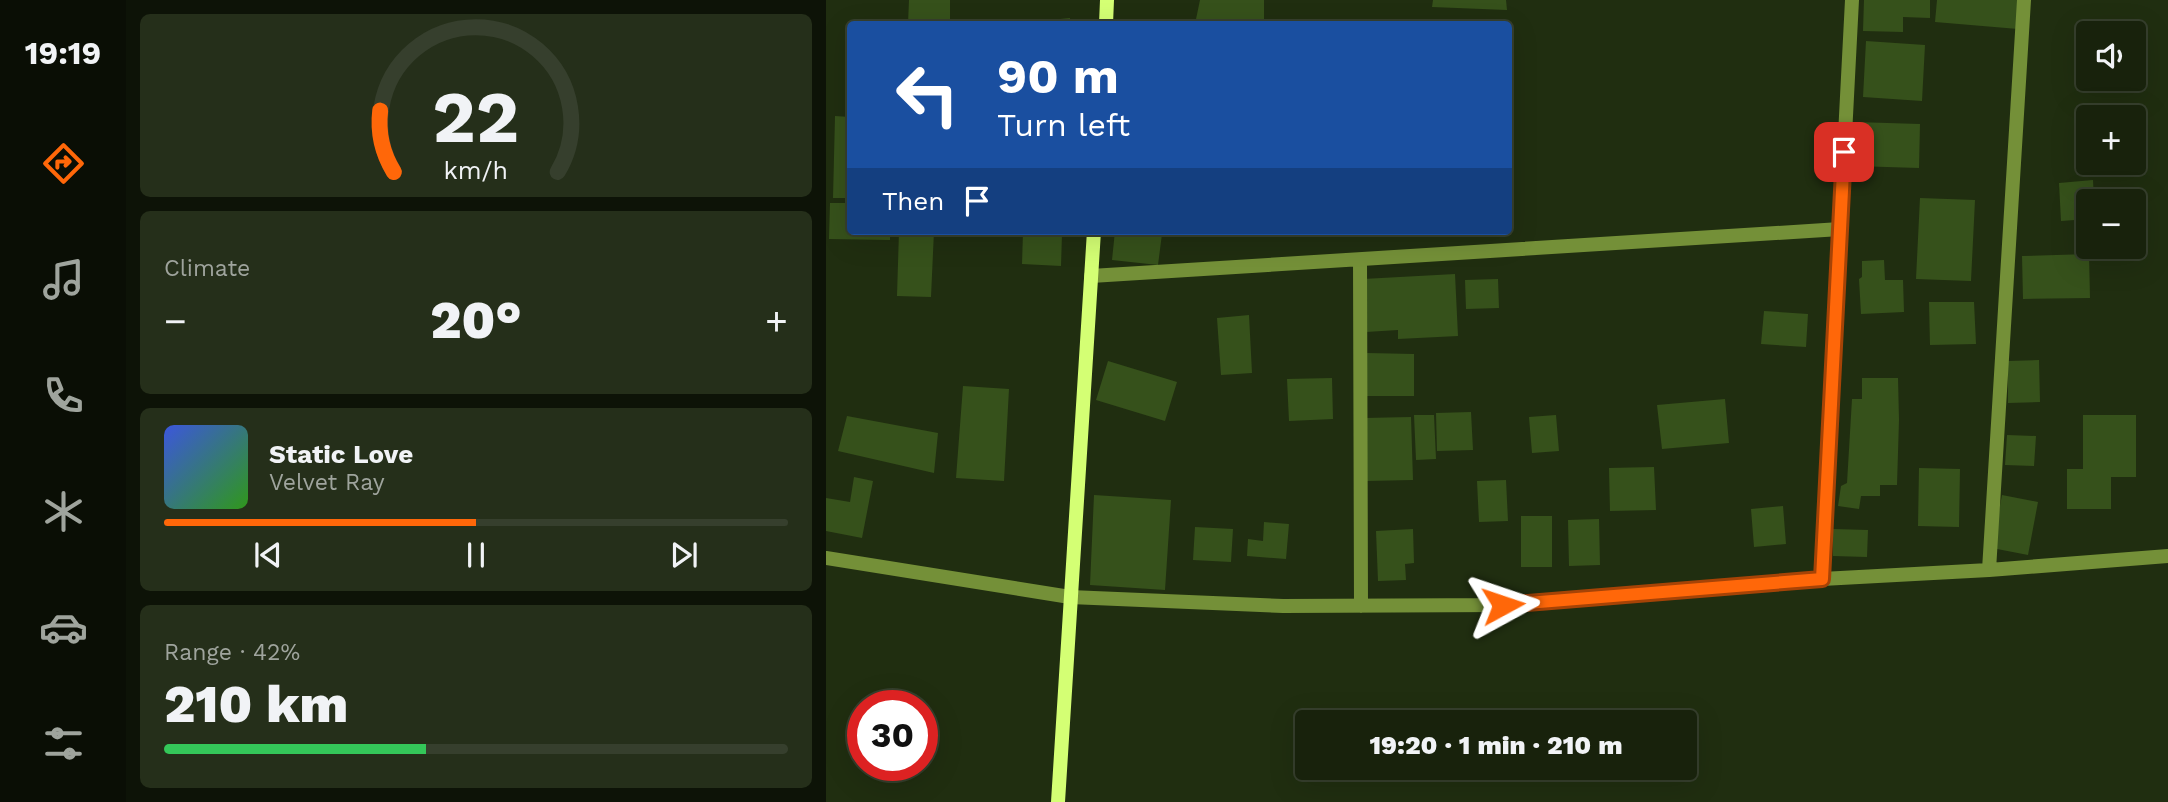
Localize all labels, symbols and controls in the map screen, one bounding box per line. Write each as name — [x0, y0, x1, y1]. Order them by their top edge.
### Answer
map controls — [2076, 21, 2146, 259]
button: sound — [2076, 21, 2146, 91]
text: 19:19 — [25, 34, 101, 72]
text: 90 m — [997, 47, 1119, 105]
icon: left — [882, 49, 973, 140]
text: 22 — [433, 74, 519, 160]
button: + — [2076, 105, 2146, 175]
text: Turn left — [997, 106, 1130, 144]
pin — [1814, 122, 1874, 182]
icon: arrive — [1825, 133, 1863, 171]
icon: directions — [39, 139, 88, 188]
text: km/h — [444, 155, 508, 184]
icon: arrive — [958, 182, 996, 220]
text: Then — [882, 186, 944, 216]
button: − — [2076, 189, 2146, 259]
icon: music — [39, 255, 88, 304]
text: Climate — [164, 255, 250, 282]
text: 20° — [430, 290, 522, 351]
text: − — [164, 299, 187, 343]
text: + — [765, 299, 788, 343]
icon: phone — [39, 371, 88, 420]
text: Static Love — [269, 439, 413, 469]
text: Velvet Ray — [269, 469, 385, 496]
icon: climate — [39, 487, 88, 536]
icon: previous — [249, 536, 287, 574]
icon: pause — [457, 536, 495, 574]
icon: next — [665, 536, 703, 574]
position arrow — [1466, 568, 1540, 642]
icon: car — [39, 603, 88, 652]
text: Range · 42% — [164, 639, 300, 666]
text: 210 km — [164, 674, 348, 735]
speed limit sign: 30 — [847, 690, 938, 781]
icon: filters — [39, 719, 88, 768]
text: 19:20 · 1 min · 210 m — [1369, 730, 1623, 760]

